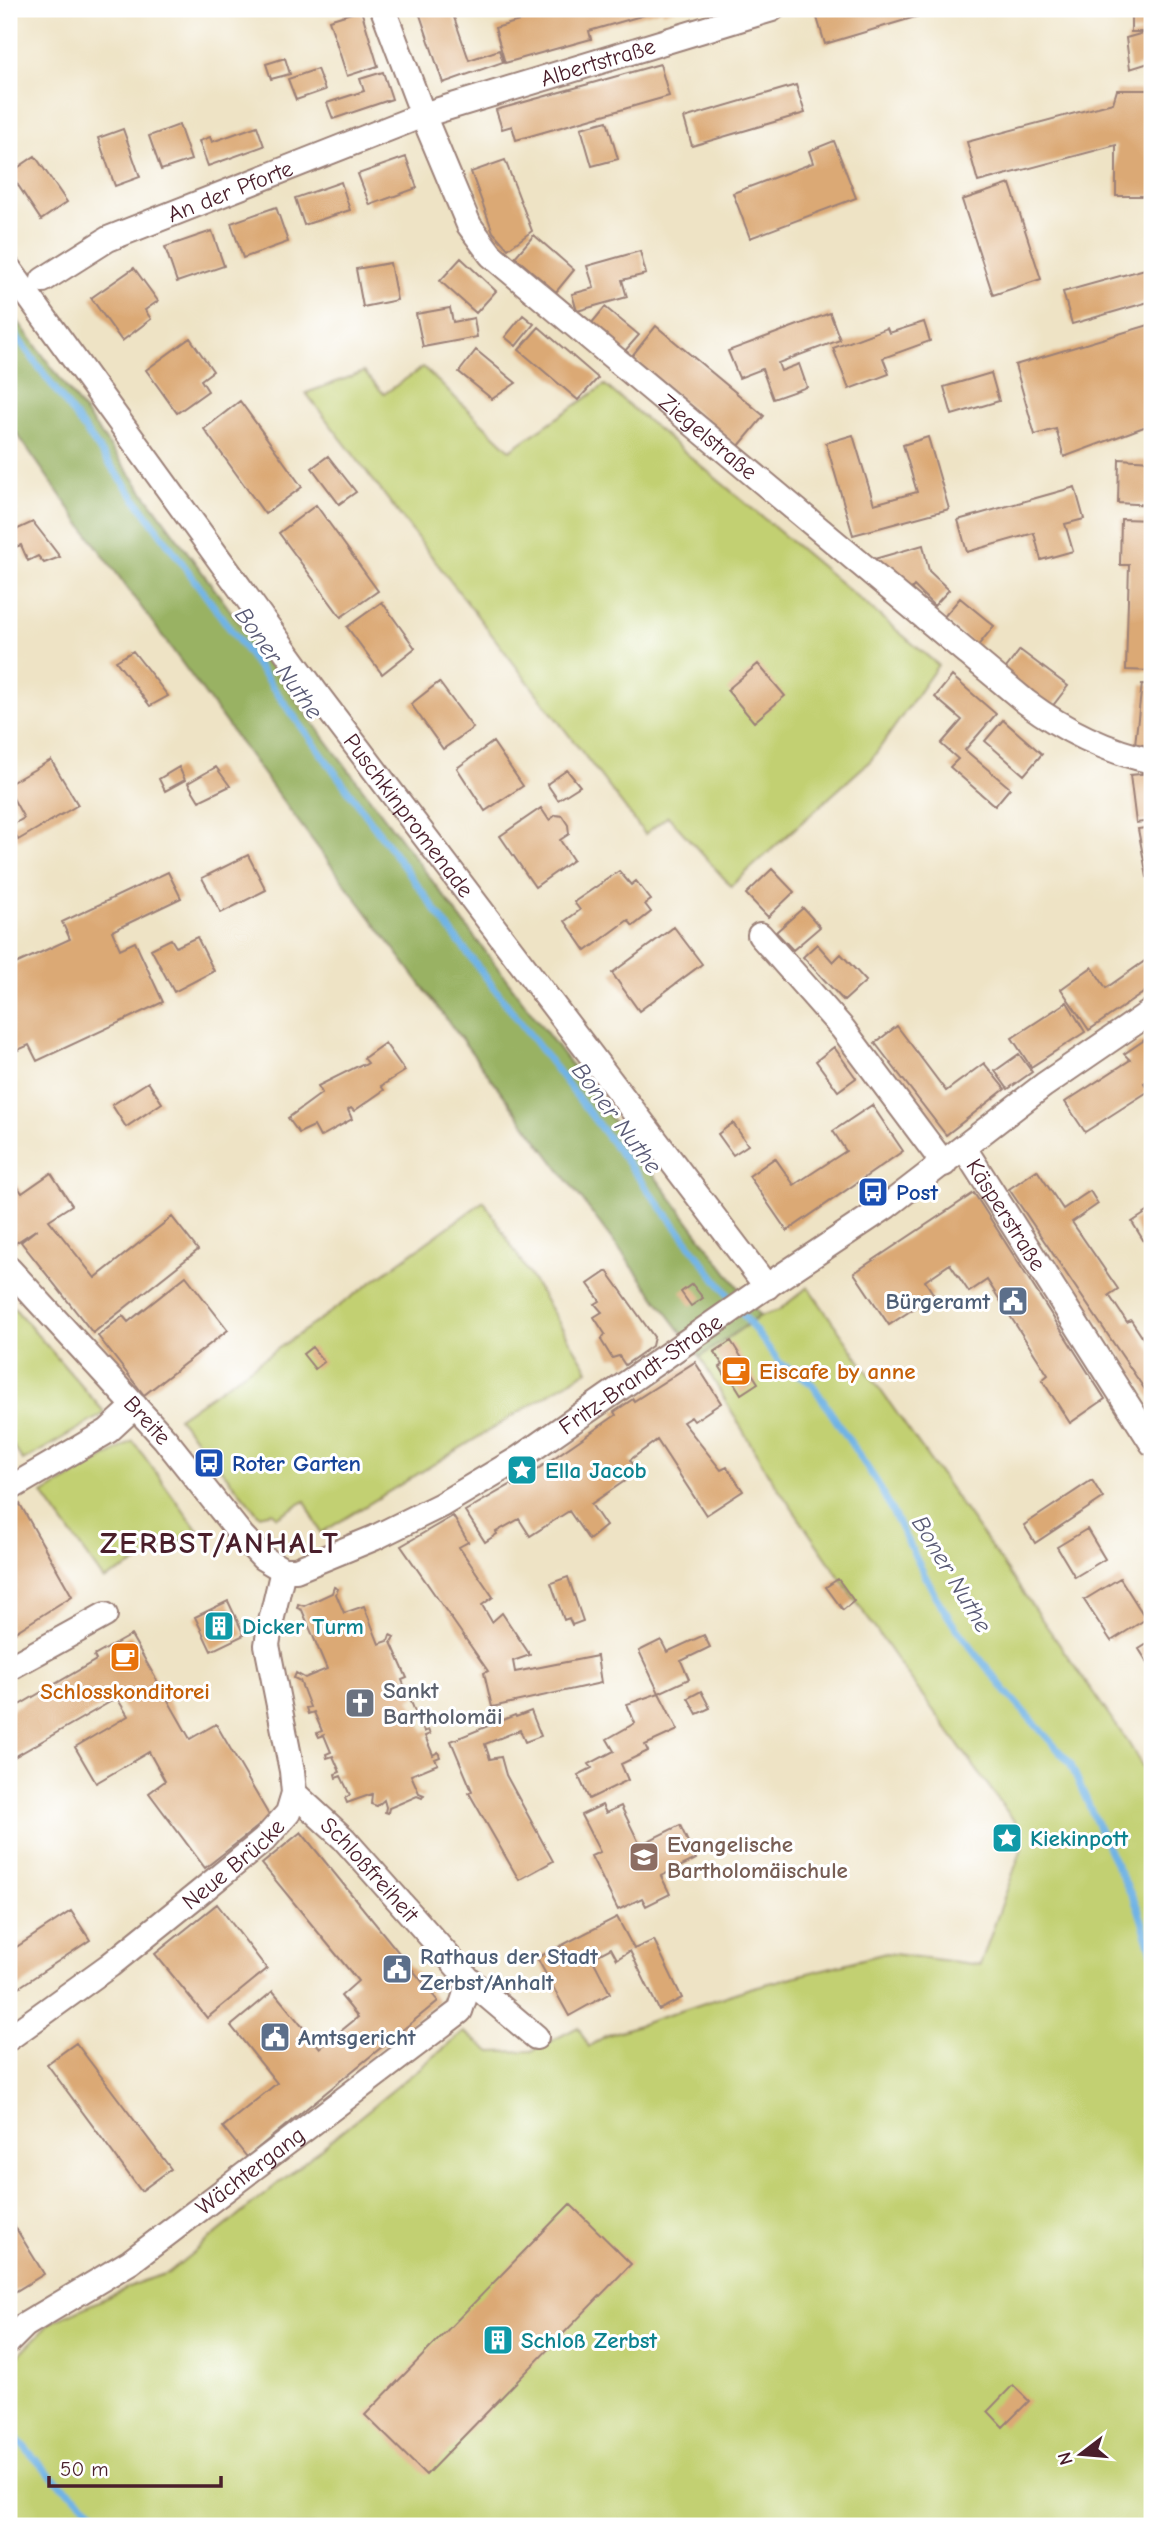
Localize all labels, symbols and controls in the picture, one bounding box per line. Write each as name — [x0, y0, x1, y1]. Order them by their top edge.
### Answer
street label: Albertstraße — [537, 32, 658, 93]
street label: An der Pforte — [164, 155, 297, 228]
street label: Ziegelstraße — [654, 388, 762, 486]
water label: Boner Nuthe — [229, 602, 329, 724]
street label: Puschkinpromenade — [338, 728, 479, 903]
water label: Boner Nuthe — [566, 1057, 668, 1179]
street label: Käsperstraße — [960, 1154, 1052, 1276]
bus stop icon: Post — [856, 1175, 890, 1209]
place label: Post — [896, 1179, 938, 1206]
public building icon: Bürgeramt — [996, 1284, 1030, 1318]
place label: Bürgeramt — [885, 1288, 990, 1315]
street label: Fritz-Brandt-Straße — [554, 1308, 727, 1440]
cafe icon: Eiscafe by anne — [719, 1354, 753, 1388]
place label: Eiscafe by anne — [759, 1358, 915, 1385]
street label: Breite — [118, 1390, 177, 1451]
bus stop icon: Roter Garten — [192, 1446, 226, 1480]
place label: Roter Garten — [232, 1450, 361, 1477]
place icon: Ella Jacob — [505, 1453, 539, 1487]
place label: Ella Jacob — [545, 1457, 647, 1484]
water label: Boner Nuthe — [906, 1510, 998, 1638]
district label: ZERBST/ANHALT — [100, 1526, 340, 1561]
building icon: Dicker Turm — [202, 1609, 236, 1643]
place label: Dicker Turm — [242, 1613, 364, 1640]
cafe icon: Schlosskonditorei — [108, 1640, 142, 1674]
place label: Sankt Bartholomäi — [383, 1677, 503, 1730]
place label: Schlosskonditorei — [40, 1678, 210, 1705]
church icon: Sankt Bartholomäi — [343, 1686, 377, 1720]
street label: Schloßfreiheit — [315, 1812, 425, 1929]
street label: Neue Brücke — [177, 1813, 290, 1915]
place icon: Kiekinpott — [990, 1821, 1024, 1855]
place label: Kiekinpott — [1030, 1825, 1128, 1852]
place label: Evangelische Bartholomäischule — [667, 1831, 848, 1884]
school or university icon: Evangelische Bartholomäischule — [627, 1840, 661, 1874]
place label: Rathaus der Stadt Zerbst/Anhalt — [420, 1943, 598, 1996]
public building icon: Rathaus der Stadt Zerbst/Anhalt — [380, 1952, 414, 1986]
public building icon: Amtsgericht — [258, 2020, 292, 2054]
place label: Amtsgericht — [298, 2024, 416, 2051]
street label: Wächtergang — [191, 2121, 310, 2221]
building icon: Schloß Zerbst — [481, 2323, 515, 2357]
place label: Schloß Zerbst — [521, 2327, 658, 2354]
north arrow — [1046, 2420, 1116, 2490]
scale bar — [49, 2444, 220, 2488]
text: N — [1053, 2449, 1078, 2467]
text: 50 m — [60, 2457, 109, 2481]

